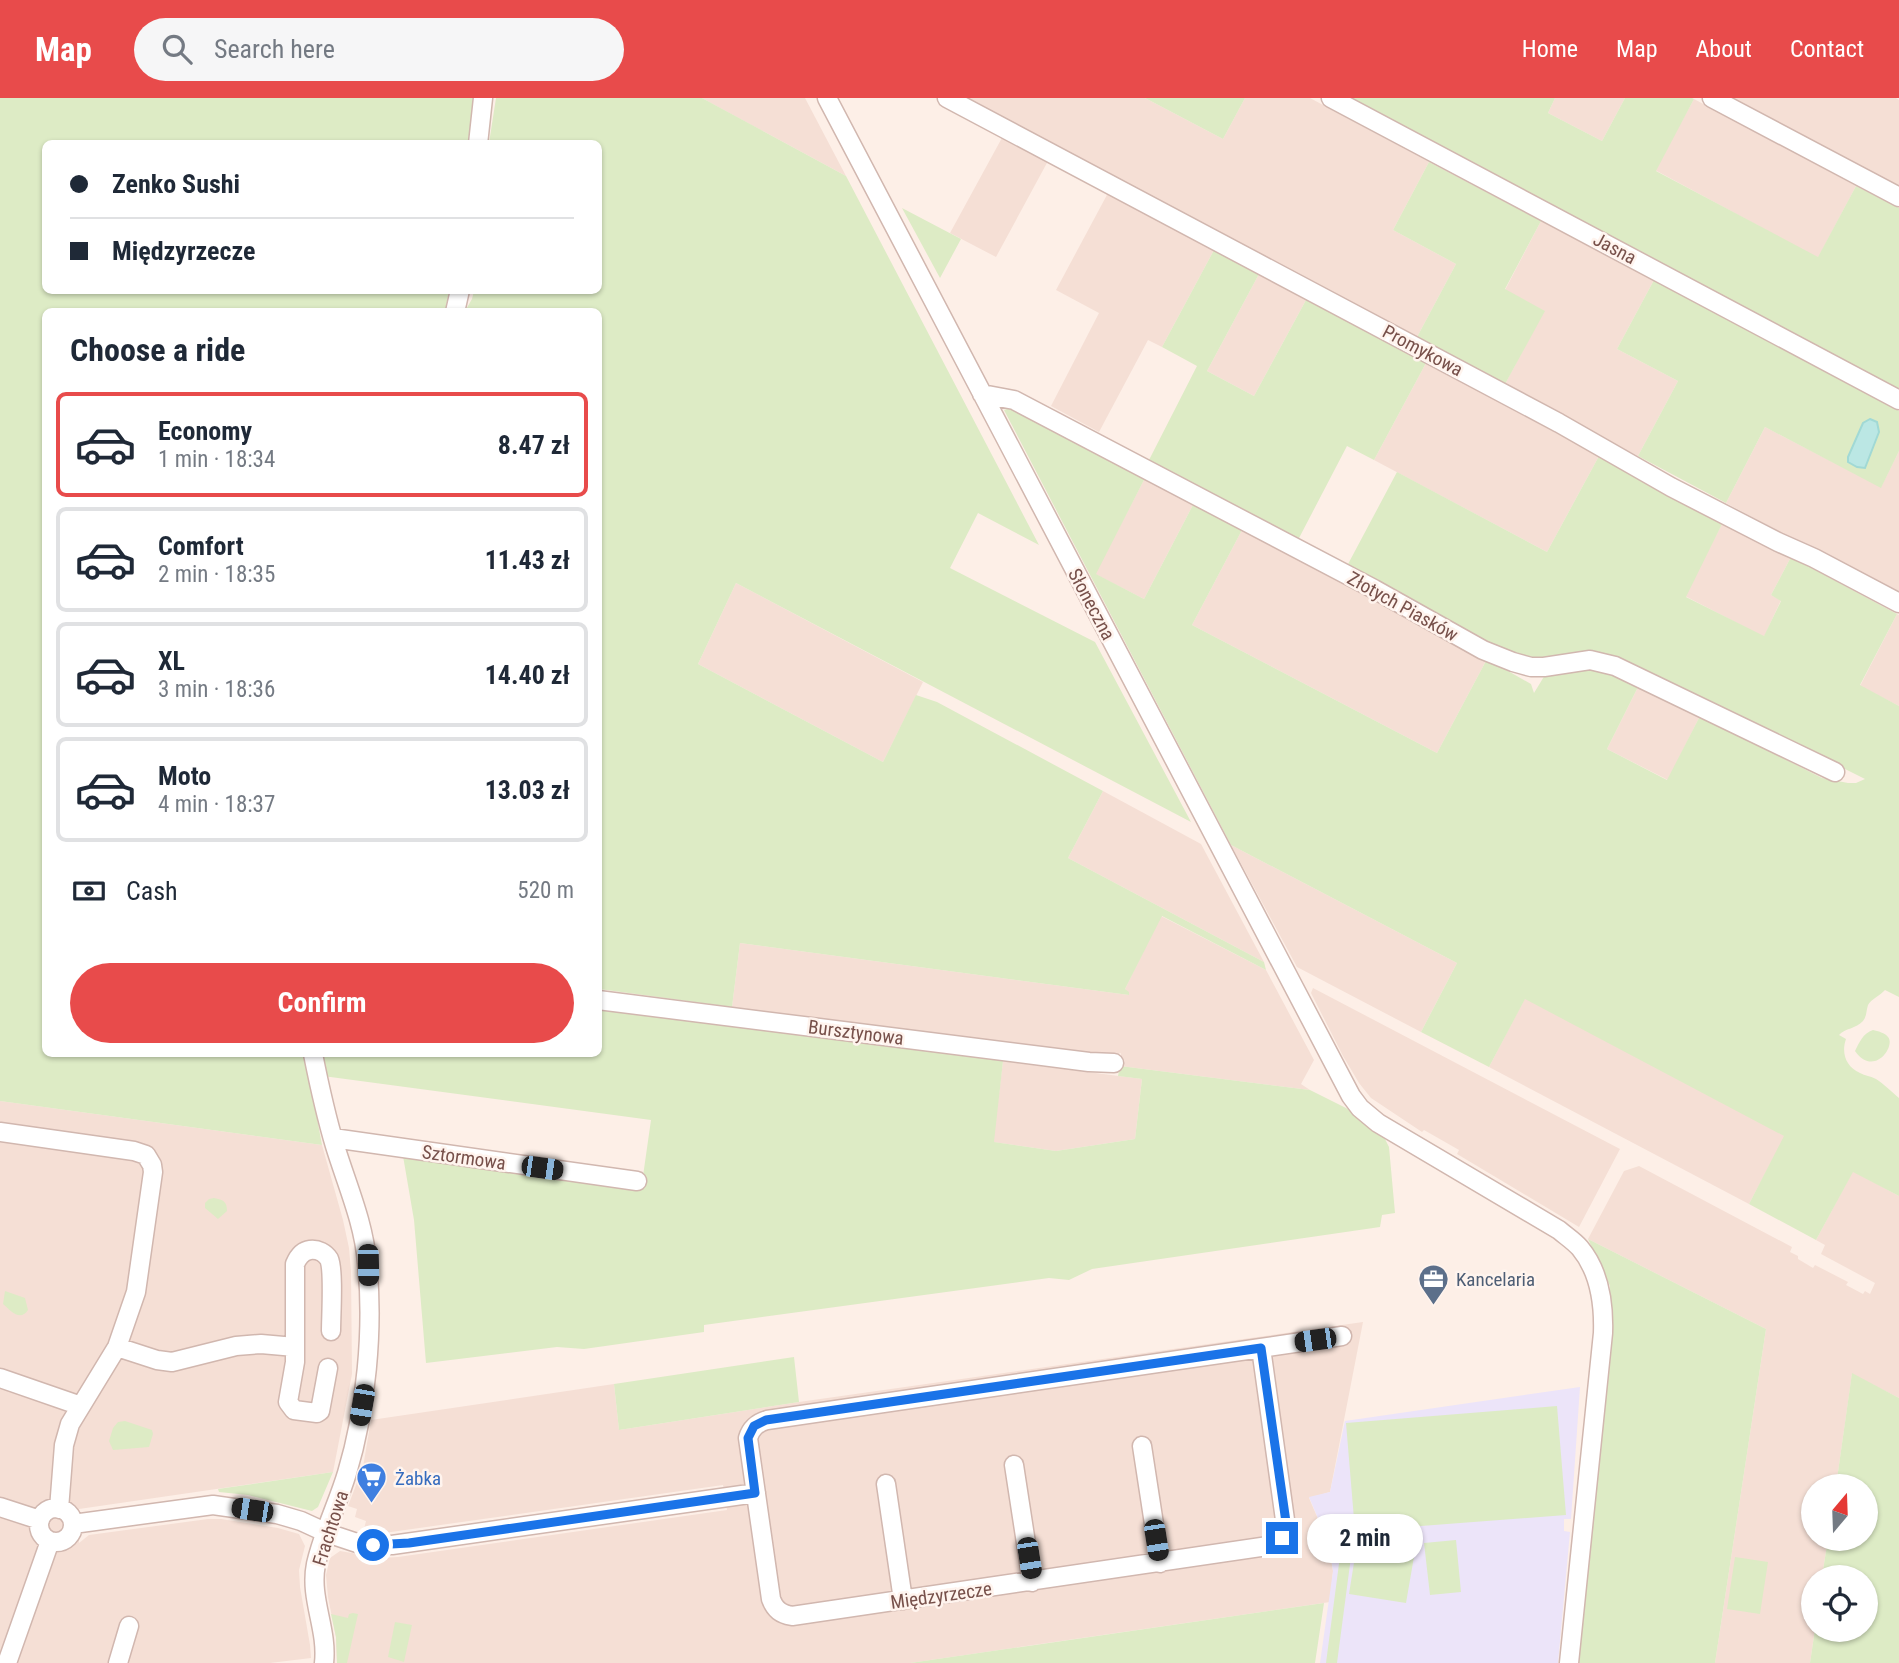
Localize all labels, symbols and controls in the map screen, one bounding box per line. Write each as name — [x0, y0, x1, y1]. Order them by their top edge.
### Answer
search box — [134, 18, 624, 81]
text: Map — [35, 30, 92, 69]
icon: search — [158, 30, 196, 68]
text: Search here — [214, 34, 335, 64]
text: Home — [1522, 35, 1578, 63]
text: Map — [1616, 35, 1658, 63]
text: About — [1696, 35, 1752, 63]
text: Contact — [1790, 35, 1864, 63]
text: Zenko Sushi — [112, 169, 240, 199]
street label: Jasna — [1589, 228, 1640, 269]
text: Międzyrzecze — [112, 236, 255, 266]
street label: Promykowa — [1379, 320, 1467, 381]
text: Choose a ride — [70, 331, 245, 369]
icon: car — [74, 413, 137, 476]
text: Economy — [158, 416, 252, 446]
text: 8.47 zł — [498, 430, 570, 460]
text: 1 min · 18:34 — [158, 446, 275, 473]
icon: car — [74, 528, 137, 591]
text: Comfort — [158, 531, 244, 561]
text: 11.43 zł — [485, 545, 570, 575]
text: 2 min · 18:35 — [158, 561, 275, 588]
street label: Słoneczna — [1063, 565, 1120, 644]
street label: Złotych Piasków — [1343, 567, 1462, 646]
icon: car — [74, 643, 137, 706]
text: XL — [158, 646, 185, 676]
text: 14.40 zł — [485, 660, 570, 690]
text: 3 min · 18:36 — [158, 676, 275, 703]
icon: car — [74, 758, 137, 821]
text: Moto — [158, 761, 211, 791]
text: 13.03 zł — [485, 775, 570, 805]
text: 4 min · 18:37 — [158, 791, 275, 818]
icon: cash — [70, 872, 108, 910]
text: Cash — [126, 876, 178, 906]
text: 520 m — [517, 877, 574, 904]
button: Confirm — [70, 963, 574, 1043]
street label: Bursztynowa — [807, 1015, 905, 1050]
street label: Sztormowa — [421, 1140, 507, 1175]
car — [520, 1155, 565, 1181]
car — [358, 1244, 379, 1286]
office icon: Kancelaria — [1416, 1262, 1450, 1306]
place label: Kancelaria — [1456, 1268, 1535, 1291]
car — [1293, 1327, 1338, 1353]
car — [349, 1382, 376, 1428]
supermarket icon: Żabka — [355, 1461, 389, 1505]
place label: Żabka — [395, 1467, 441, 1490]
north arrow — [1801, 1474, 1878, 1550]
map controls — [1801, 1474, 1878, 1642]
street label: Frachtowa — [308, 1488, 353, 1569]
car — [230, 1496, 275, 1524]
callout: 2 min — [1306, 1514, 1422, 1562]
car — [1143, 1518, 1170, 1562]
route end — [1266, 1522, 1298, 1554]
text: 2 min — [1339, 1525, 1391, 1552]
route start — [357, 1529, 389, 1561]
car — [1016, 1536, 1043, 1580]
button: locate — [1801, 1565, 1878, 1642]
street label: Międzyrzecze — [889, 1577, 993, 1614]

